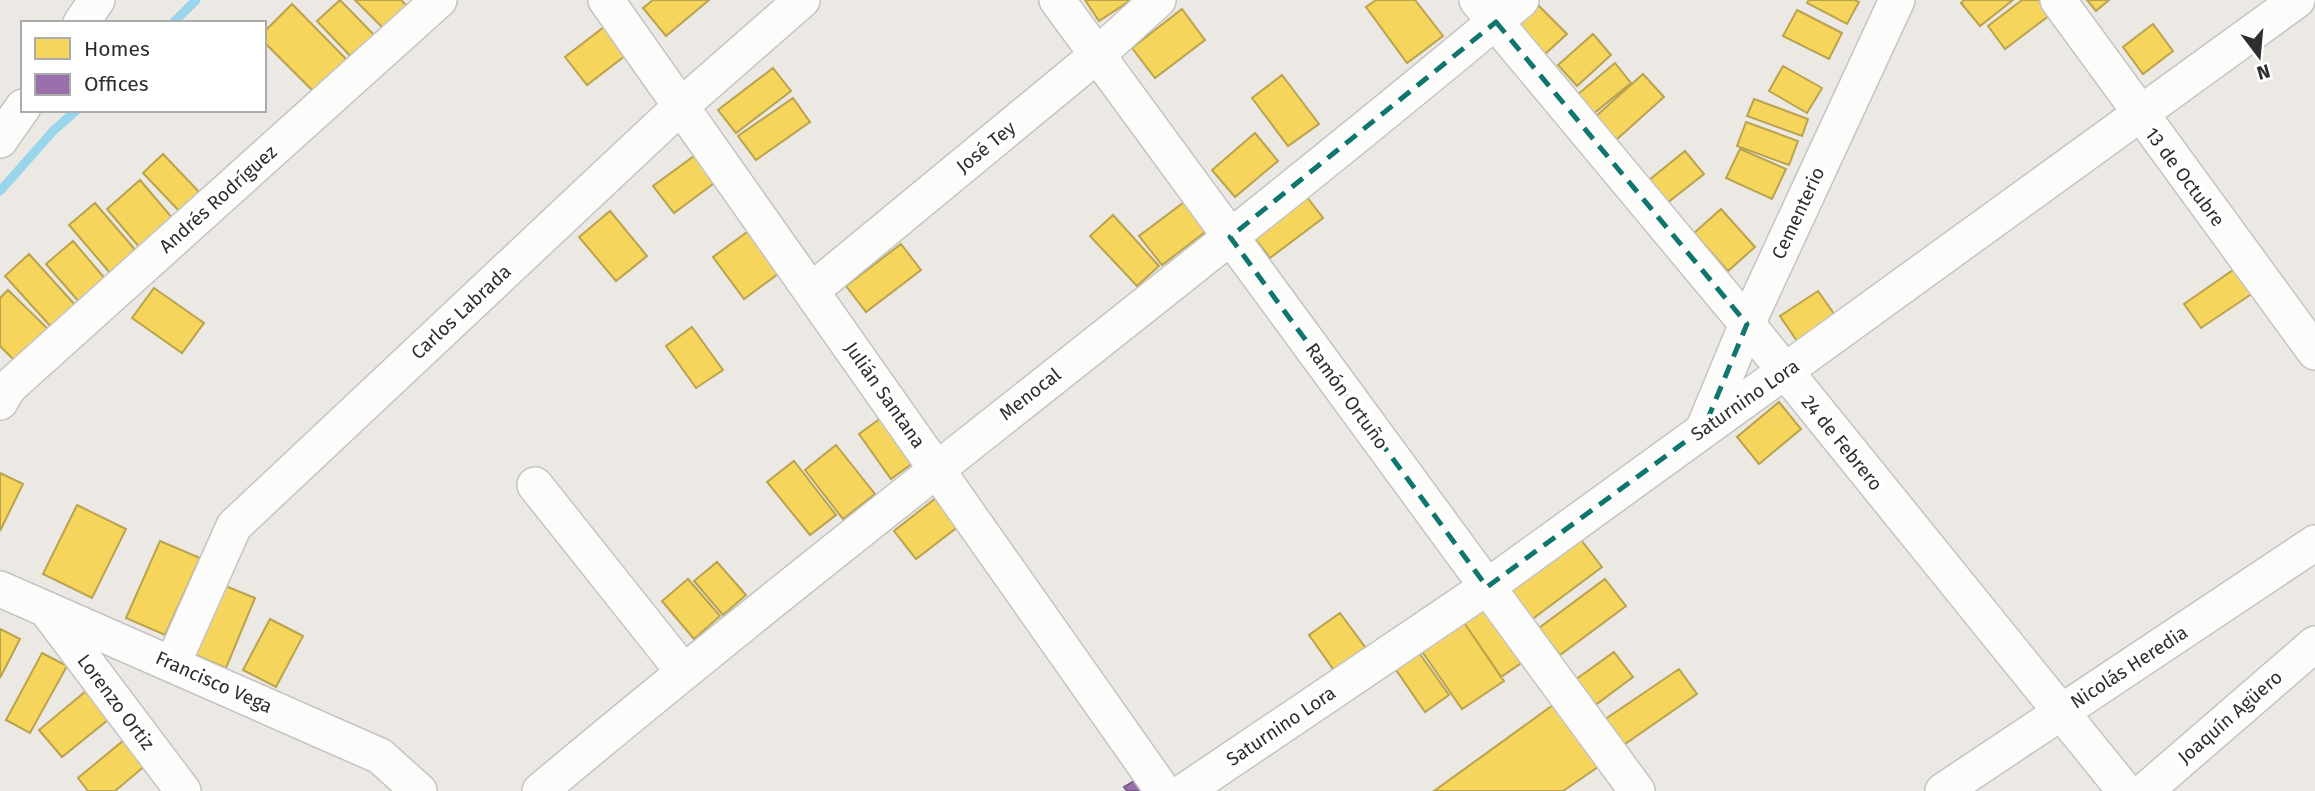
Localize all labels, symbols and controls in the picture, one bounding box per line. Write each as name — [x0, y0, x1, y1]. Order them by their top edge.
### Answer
legend — [21, 21, 266, 112]
north arrow — [2224, 21, 2294, 91]
text: Homes — [84, 36, 150, 62]
text: N — [2254, 59, 2273, 85]
text: Offices — [84, 71, 149, 97]
street label: José Tey — [952, 116, 1021, 178]
street label: 13 de Octubre — [2140, 123, 2230, 231]
street label: Andrés Rodríguez — [155, 140, 281, 258]
street label: Cementerio — [1767, 163, 1829, 263]
street label: Carlos Labrada — [406, 260, 516, 364]
street label: Julián Santana — [840, 337, 930, 453]
street label: Ramón Ortuño — [1301, 338, 1393, 454]
street label: Saturnino Lora — [1686, 354, 1804, 446]
street label: Menocal — [995, 363, 1066, 425]
street label: 24 de Febrero — [1797, 391, 1887, 495]
street label: Nicolás Heredia — [2066, 621, 2192, 713]
street label: Francisco Vega — [152, 646, 276, 718]
street label: Lorenzo Ortiz — [73, 650, 159, 754]
street label: Joaquín Agüero — [2173, 665, 2287, 769]
street label: Saturnino Lora — [1222, 681, 1340, 771]

